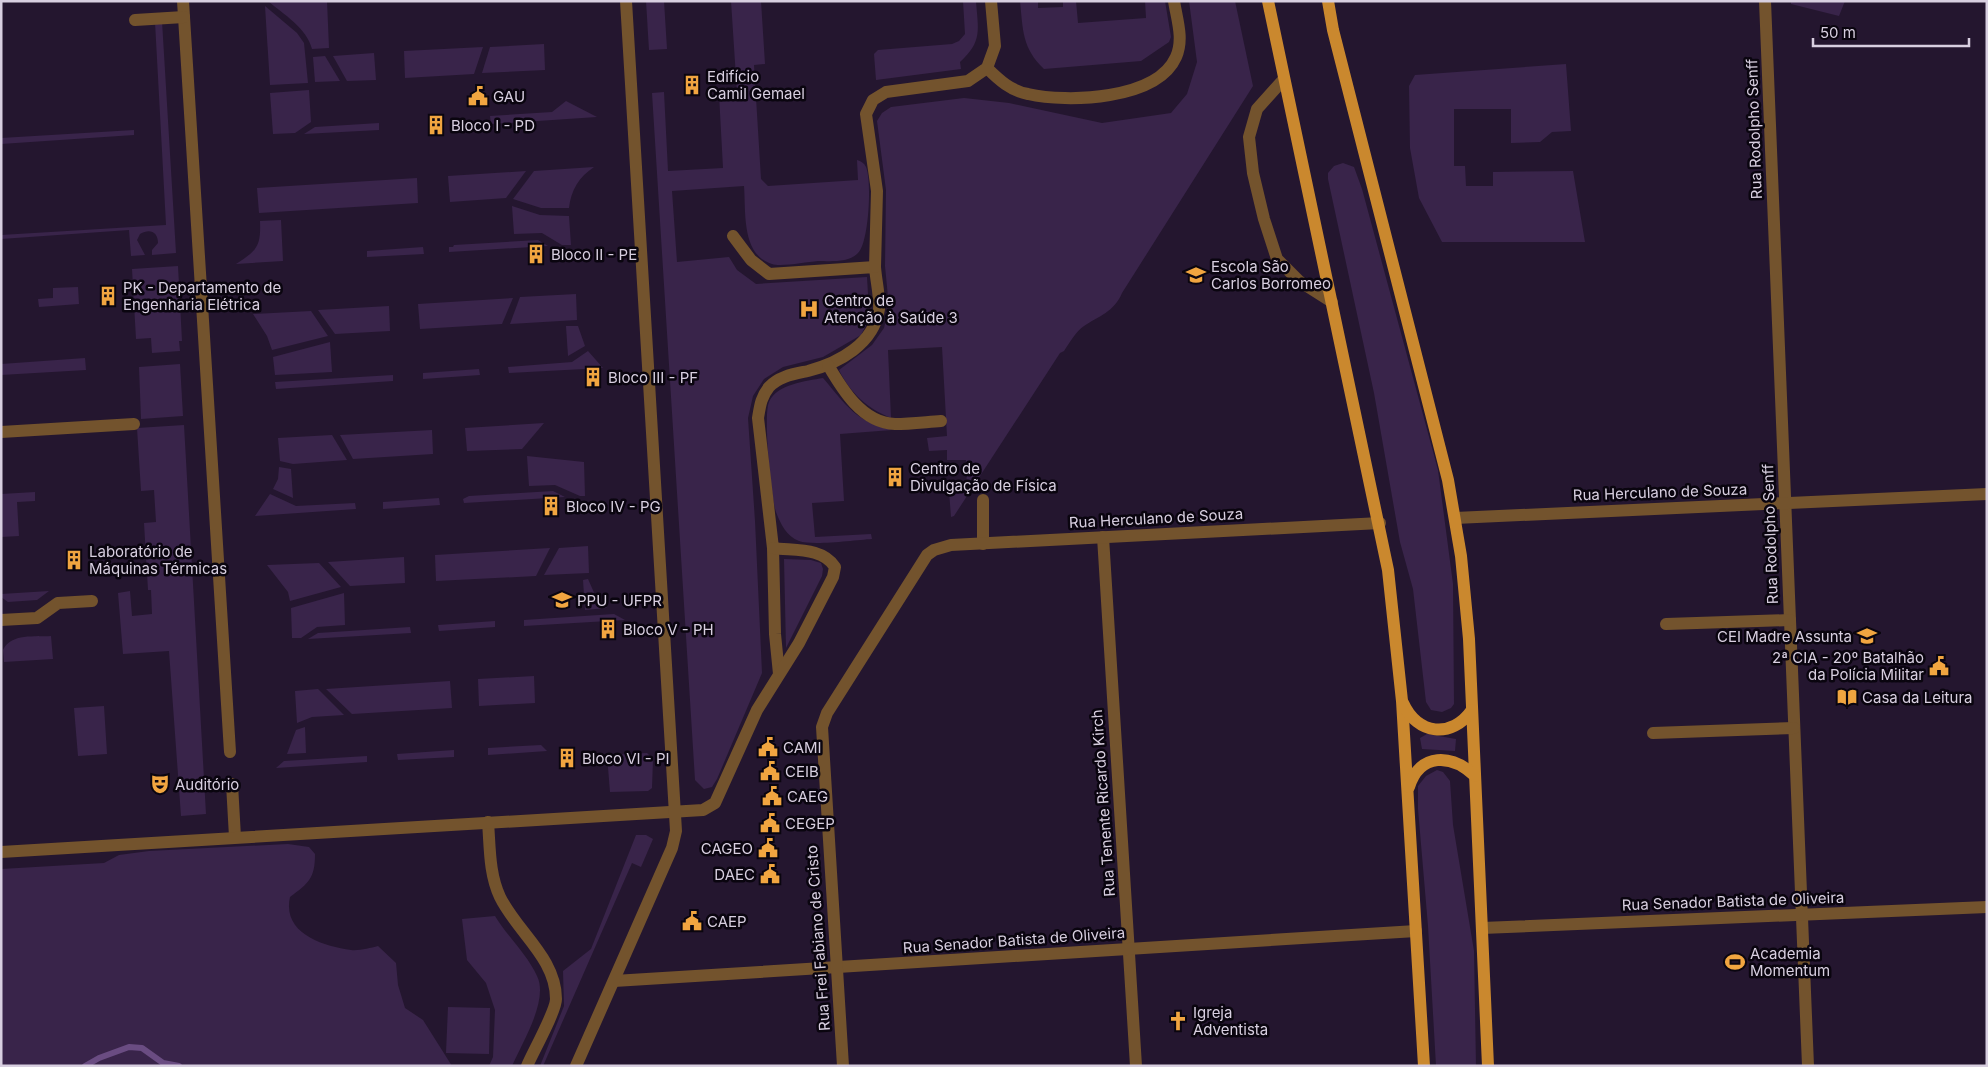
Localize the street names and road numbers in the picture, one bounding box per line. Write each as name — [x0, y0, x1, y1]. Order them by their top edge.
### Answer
street label: Rua Rodolpho Senff — [1742, 58, 1766, 199]
street label: Rua Rodolpho Senff — [1758, 463, 1782, 604]
street label: Rua Herculano de Souza — [1573, 479, 1747, 505]
street label: Rua Herculano de Souza — [1068, 504, 1244, 532]
street label: Rua Tenente Ricardo Kirch — [1087, 709, 1119, 897]
street label: Rua Frei Fabiano de Cristo — [802, 845, 834, 1031]
street label: Rua Senador Batista de Oliveira — [1621, 888, 1845, 914]
street label: Rua Senador Batista de Oliveira — [902, 923, 1126, 957]

